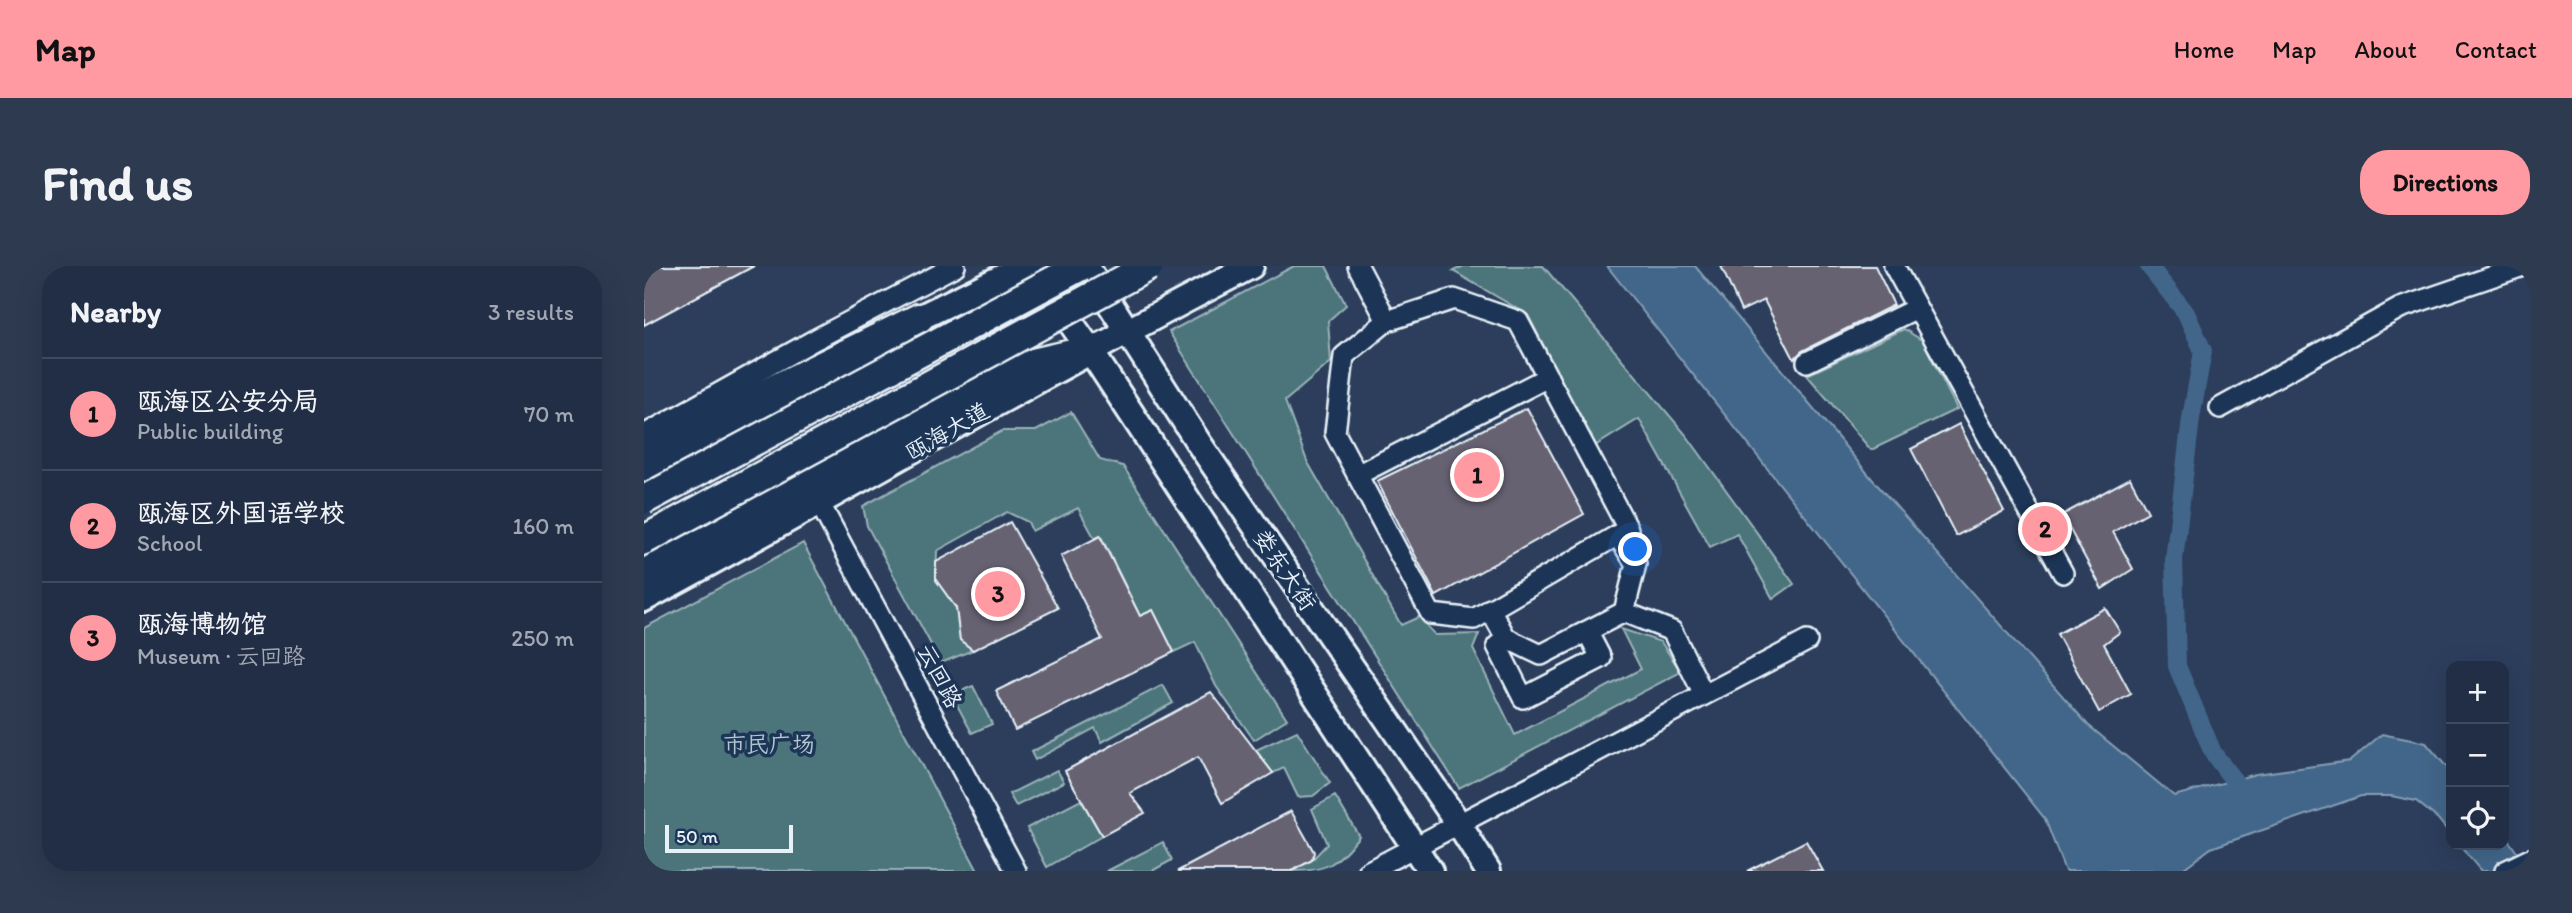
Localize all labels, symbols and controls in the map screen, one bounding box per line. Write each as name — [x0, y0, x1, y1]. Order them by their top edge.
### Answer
text: Map — [35, 30, 96, 69]
text: Home — [2174, 35, 2234, 64]
text: Map — [2272, 35, 2316, 64]
text: About — [2354, 35, 2417, 64]
text: Contact — [2455, 35, 2537, 64]
button: Directions — [2360, 150, 2530, 215]
text: Find us — [42, 153, 193, 212]
text: Nearby — [70, 293, 161, 330]
text: 3 results — [488, 298, 574, 326]
text: 瓯海区公安分局 — [137, 385, 319, 417]
street label: 瓯海大道 — [900, 396, 994, 466]
text: 1 — [88, 400, 98, 428]
text: 70 m — [524, 400, 574, 428]
text: Public building — [137, 417, 283, 445]
pin: 1 — [1454, 449, 1500, 501]
text: 瓯海区外国语学校 — [137, 497, 345, 529]
pin: 2 — [2022, 503, 2068, 555]
text: 2 — [87, 512, 99, 540]
text: 160 m — [512, 512, 574, 540]
street label: 娄东大街 — [1248, 524, 1322, 616]
text: School — [137, 529, 202, 557]
your location — [1618, 532, 1652, 566]
pin: 3 — [975, 568, 1021, 620]
text: 瓯海博物馆 — [137, 608, 267, 640]
text: 3 — [87, 624, 99, 652]
text: 250 m — [511, 624, 574, 652]
street label: 云回路 — [911, 639, 969, 713]
text: Museum · 云回路 — [137, 642, 305, 670]
map controls — [2446, 661, 2509, 850]
button: + — [2446, 661, 2509, 724]
button: − — [2446, 724, 2509, 787]
park label: 市民广场 — [723, 730, 815, 758]
button: locate — [2446, 787, 2509, 850]
scale bar — [665, 822, 793, 854]
text: 50 m — [676, 825, 718, 848]

